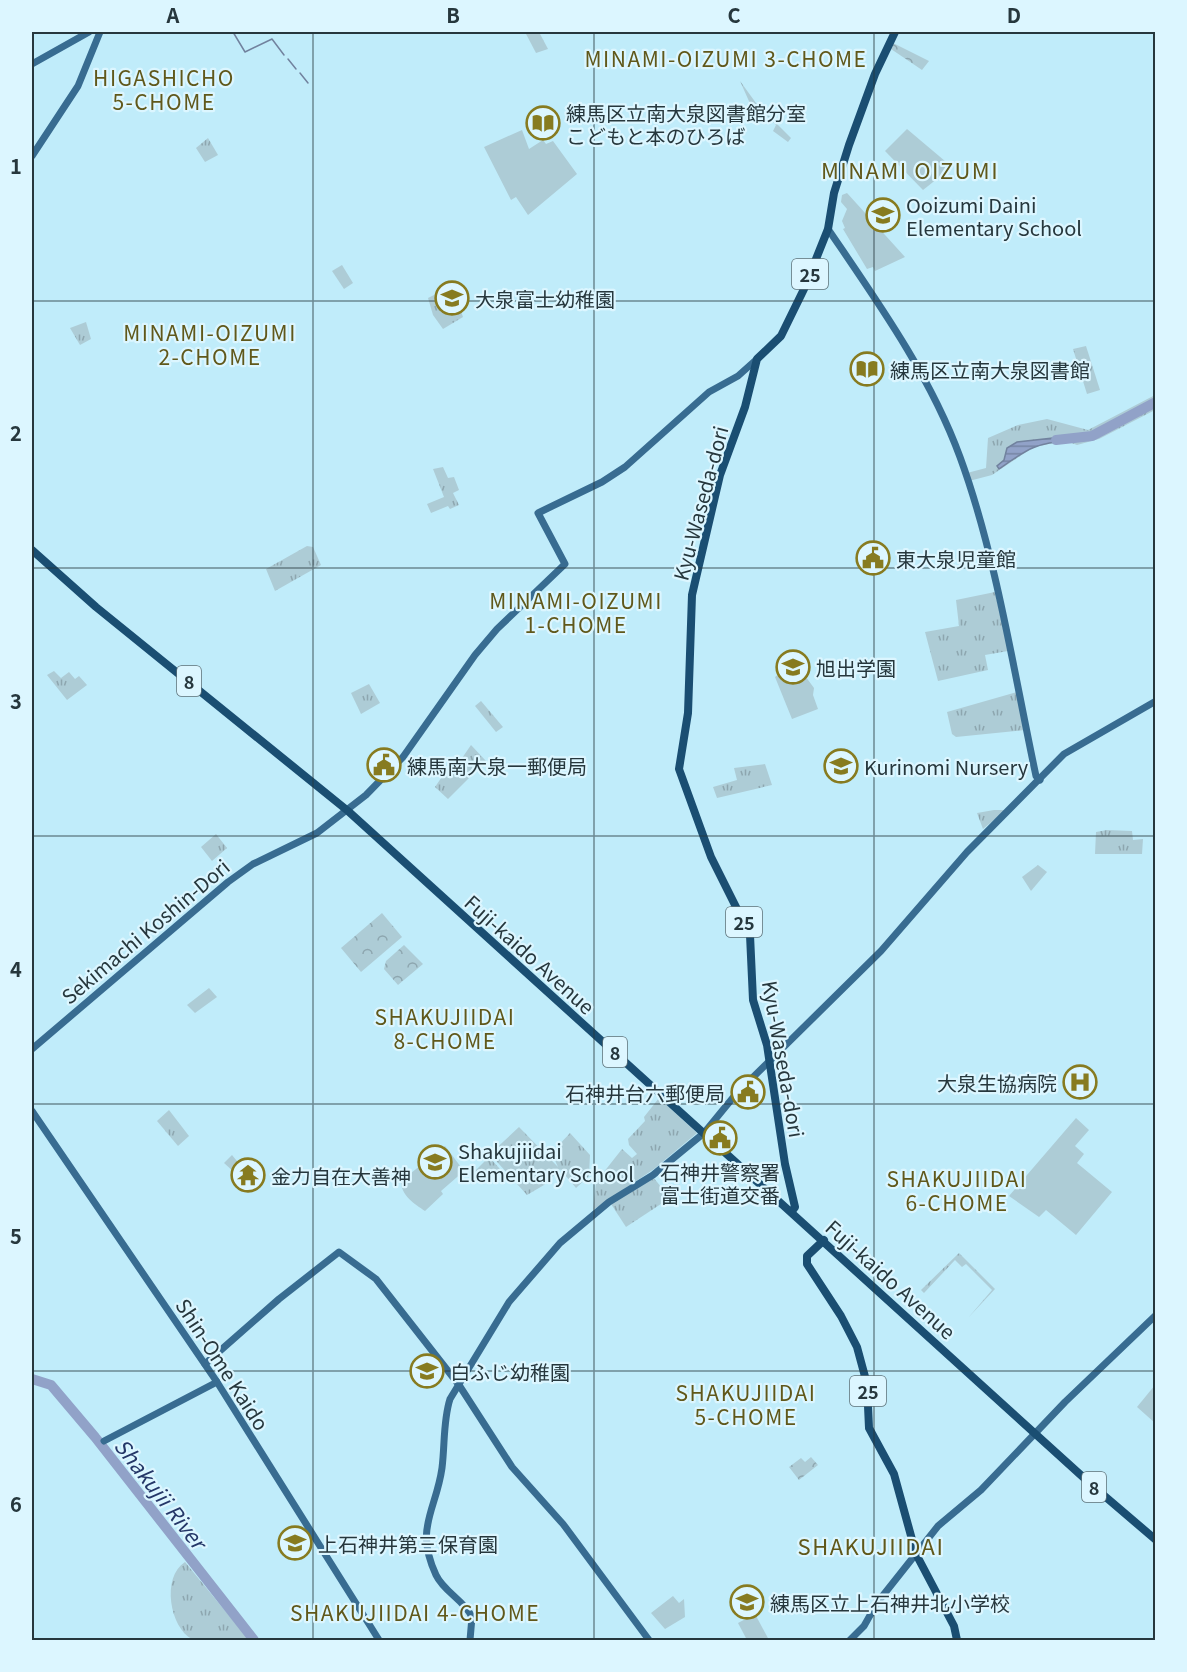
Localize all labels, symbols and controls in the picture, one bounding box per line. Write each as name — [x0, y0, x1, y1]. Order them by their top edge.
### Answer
text: A — [166, 0, 180, 29]
text: B — [446, 0, 460, 29]
text: C — [727, 0, 741, 29]
text: D — [1007, 0, 1021, 29]
district label: MINAMI-OIZUMI 3-CHOME — [585, 43, 867, 73]
district label: HIGASHICHO 5-CHOME — [93, 62, 235, 116]
place label: 練馬区立南大泉図書館分室 こどもと本のひろば — [566, 98, 806, 150]
library icon: 練馬区立南大泉図書館分室 こどもと本のひろば — [525, 105, 561, 141]
text: 1 — [10, 151, 22, 180]
district label: MINAMI OIZUMI — [821, 153, 999, 185]
place label: Ooizumi Daini Elementary School — [906, 190, 1082, 242]
school or university icon: Ooizumi Daini Elementary School — [865, 197, 901, 233]
road number: 25 — [792, 259, 828, 289]
school or university icon: 大泉富士幼稚園 — [434, 280, 470, 316]
place label: 大泉富士幼稚園 — [475, 284, 615, 313]
district label: MINAMI-OIZUMI 2-CHOME — [123, 317, 297, 371]
library icon: 練馬区立南大泉図書館 — [849, 351, 885, 387]
place label: 練馬区立南大泉図書館 — [890, 355, 1090, 384]
text: 2 — [10, 418, 22, 447]
street label: Kyu-Waseda-dori — [665, 423, 735, 583]
public building icon: 東大泉児童館 — [855, 540, 891, 576]
place label: 東大泉児童館 — [896, 544, 1016, 573]
district label: MINAMI-OIZUMI 1-CHOME — [489, 585, 663, 639]
school or university icon: 旭出学園 — [775, 649, 811, 685]
place label: 旭出学園 — [816, 653, 896, 682]
road number: 8 — [177, 666, 201, 696]
text: 3 — [10, 686, 22, 715]
public building icon: 練馬南大泉一郵便局 — [366, 747, 402, 783]
school or university icon: Kurinomi Nursery — [823, 748, 859, 784]
place label: 練馬南大泉一郵便局 — [407, 751, 587, 780]
place label: Kurinomi Nursery — [864, 752, 1029, 781]
street label: Sekimachi Koshin-Dori — [55, 852, 235, 1010]
street label: Fuji-kaido Avenue — [459, 888, 601, 1020]
road number: 25 — [726, 907, 762, 937]
text: 4 — [10, 954, 22, 983]
street label: Kyu-Waseda-dori — [756, 978, 812, 1140]
district label: SHAKUJIIDAI 8-CHOME — [375, 1001, 515, 1055]
road number: 8 — [603, 1037, 627, 1067]
hospital icon: 大泉生協病院 — [1062, 1064, 1098, 1100]
place label: 大泉生協病院 — [937, 1068, 1057, 1097]
public building icon: 石神井台六郵便局 — [730, 1074, 766, 1110]
place label: 石神井台六郵便局 — [565, 1078, 725, 1107]
public building icon: 石神井警察署 富士街道交番 — [702, 1120, 738, 1156]
place label: Shakujiidai Elementary School — [458, 1136, 634, 1188]
school or university icon: Shakujiidai Elementary School — [417, 1144, 453, 1180]
temple icon: 金力自在大善神 — [230, 1157, 266, 1193]
place label: 石神井警察署 富士街道交番 — [660, 1157, 780, 1209]
place label: 金力自在大善神 — [271, 1161, 411, 1190]
district label: SHAKUJIIDAI 6-CHOME — [887, 1163, 1027, 1217]
street label: Fuji-kaido Avenue — [820, 1213, 962, 1345]
text: 5 — [10, 1221, 22, 1250]
street label: Shin-Ome Kaido — [169, 1292, 277, 1436]
school or university icon: 白ふじ幼稚園 — [409, 1353, 445, 1389]
place label: 白ふじ幼稚園 — [450, 1357, 570, 1386]
road number: 25 — [850, 1376, 886, 1406]
district label: SHAKUJIIDAI 5-CHOME — [676, 1377, 816, 1431]
water label: Shakujii River — [108, 1431, 216, 1558]
road number: 8 — [1082, 1472, 1106, 1502]
text: 6 — [10, 1489, 22, 1518]
school or university icon: 上石神井第三保育園 — [277, 1525, 313, 1561]
place label: 上石神井第三保育園 — [318, 1529, 498, 1558]
district label: SHAKUJIIDAI — [798, 1529, 944, 1561]
school or university icon: 練馬区立上石神井北小学校 — [729, 1584, 765, 1620]
place label: 練馬区立上石神井北小学校 — [770, 1588, 1010, 1617]
district label: SHAKUJIIDAI 4-CHOME — [290, 1597, 540, 1627]

